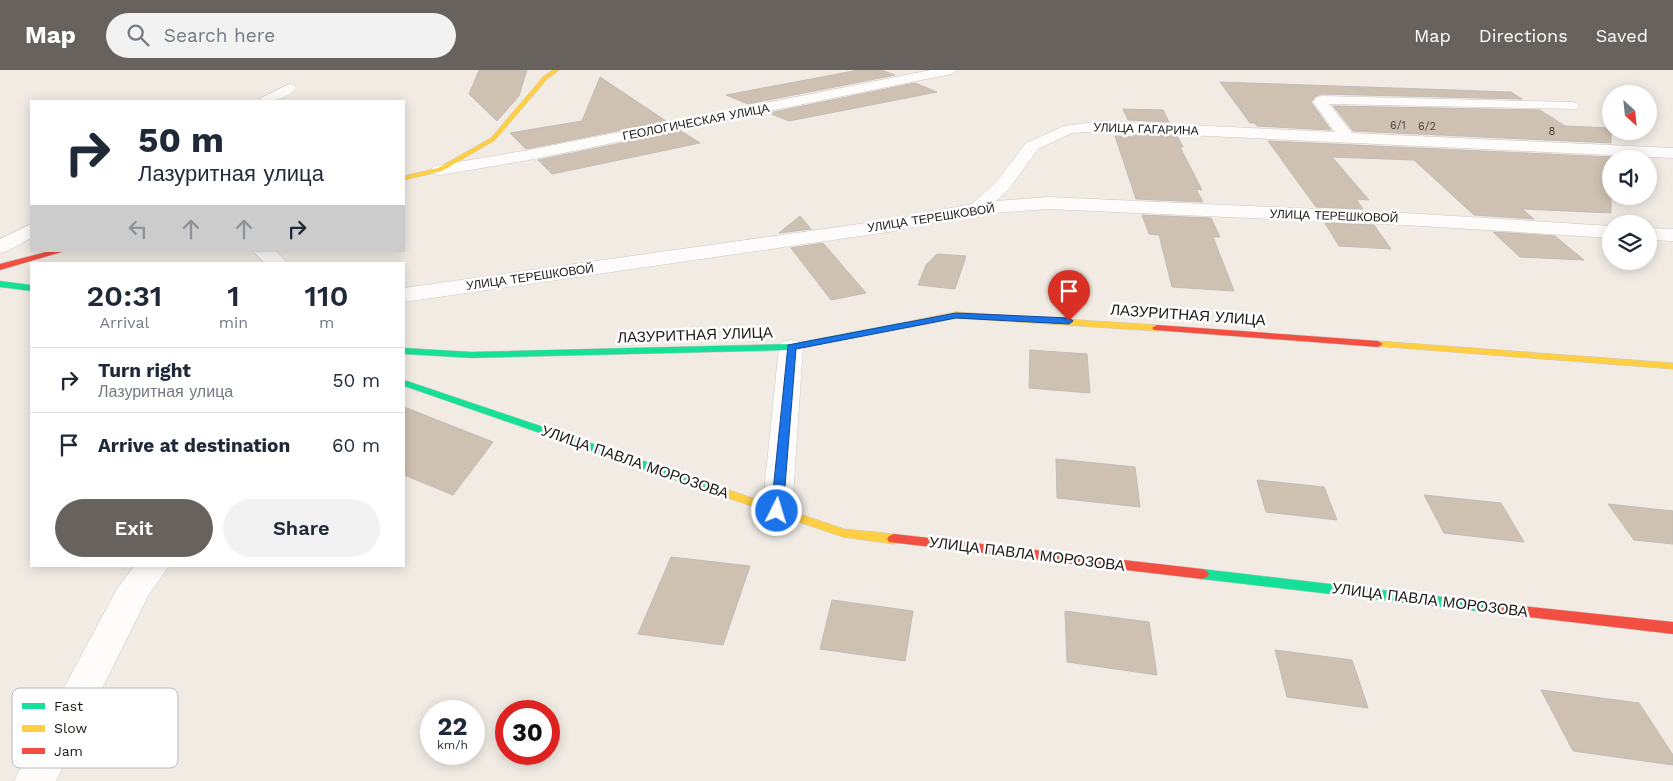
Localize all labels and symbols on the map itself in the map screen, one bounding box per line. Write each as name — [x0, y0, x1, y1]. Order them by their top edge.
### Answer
north arrow — [1602, 85, 1658, 140]
street label: ГЕОЛОГИЧЕСКАЯ УЛИЦА — [622, 101, 770, 143]
house number: 6/1 — [1390, 119, 1406, 132]
street label: УЛИЦА ГАГАРИНА — [1093, 120, 1199, 138]
house number: 6/2 — [1418, 120, 1436, 133]
house number: 8 — [1549, 125, 1556, 138]
street label: УЛИЦА ТЕРЕШКОВОЙ — [866, 200, 996, 235]
street label: УЛИЦА ТЕРЕШКОВОЙ — [1269, 206, 1399, 225]
street label: УЛИЦА ТЕРЕШКОВОЙ — [465, 260, 595, 293]
pin — [1048, 270, 1090, 321]
street label: ЛАЗУРИТНАЯ УЛИЦА — [1110, 301, 1266, 329]
street label: ЛАЗУРИТНАЯ УЛИЦА — [617, 323, 773, 347]
street label: УЛИЦА ПАВЛА МОРОЗОВА — [539, 421, 731, 503]
position arrow — [750, 484, 802, 536]
street label: УЛИЦА ПАВЛА МОРОЗОВА — [928, 533, 1126, 575]
street label: УЛИЦА ПАВЛА МОРОЗОВА — [1331, 579, 1529, 621]
legend — [12, 688, 178, 768]
text: Fast — [54, 698, 83, 714]
speed limit sign: 30 — [495, 700, 560, 765]
text: Slow — [54, 720, 87, 736]
text: Jam — [54, 743, 83, 759]

